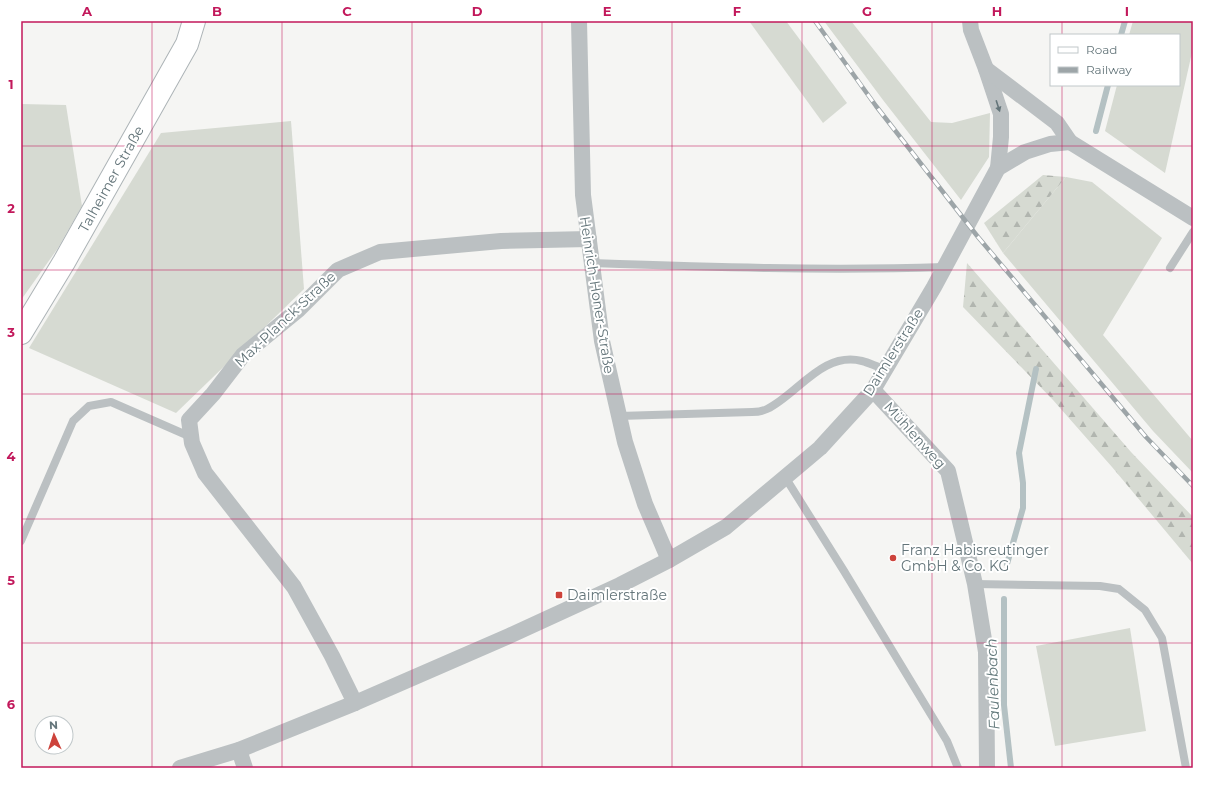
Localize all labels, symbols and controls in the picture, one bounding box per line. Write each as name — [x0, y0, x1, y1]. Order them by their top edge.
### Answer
text: A — [81, 3, 93, 19]
text: B — [212, 3, 222, 19]
text: C — [342, 3, 352, 19]
text: D — [472, 3, 483, 19]
text: E — [603, 3, 612, 19]
text: F — [733, 3, 741, 19]
text: G — [862, 3, 872, 19]
text: H — [992, 3, 1002, 19]
text: I — [1125, 3, 1129, 19]
legend — [1050, 34, 1180, 86]
text: Road — [1086, 42, 1117, 57]
text: Railway — [1086, 62, 1132, 77]
text: 1 — [8, 76, 14, 92]
one-way arrow — [995, 100, 1001, 112]
street label: Talheimer Straße — [74, 122, 148, 236]
text: 2 — [7, 200, 15, 216]
street label: Heinrich-Honer-Straße — [576, 215, 618, 375]
street label: Max-Planck-Straße — [231, 267, 339, 371]
street label: Daimlerstraße — [859, 305, 927, 399]
text: 3 — [6, 324, 15, 340]
street label: Mühlenweg — [880, 398, 950, 472]
text: 4 — [7, 448, 16, 464]
place label: Franz Habisreutinger GmbH & Co. KG — [901, 541, 1049, 575]
marker: Franz Habisreutinger GmbH & Co. KG — [888, 553, 898, 563]
text: 5 — [7, 572, 15, 588]
place label: Daimlerstraße — [567, 586, 667, 604]
marker: Daimlerstraße — [554, 590, 564, 600]
water label: Faulenbach — [981, 638, 1004, 730]
text: 6 — [7, 696, 16, 712]
north arrow — [34, 715, 74, 755]
text: N — [49, 718, 58, 732]

